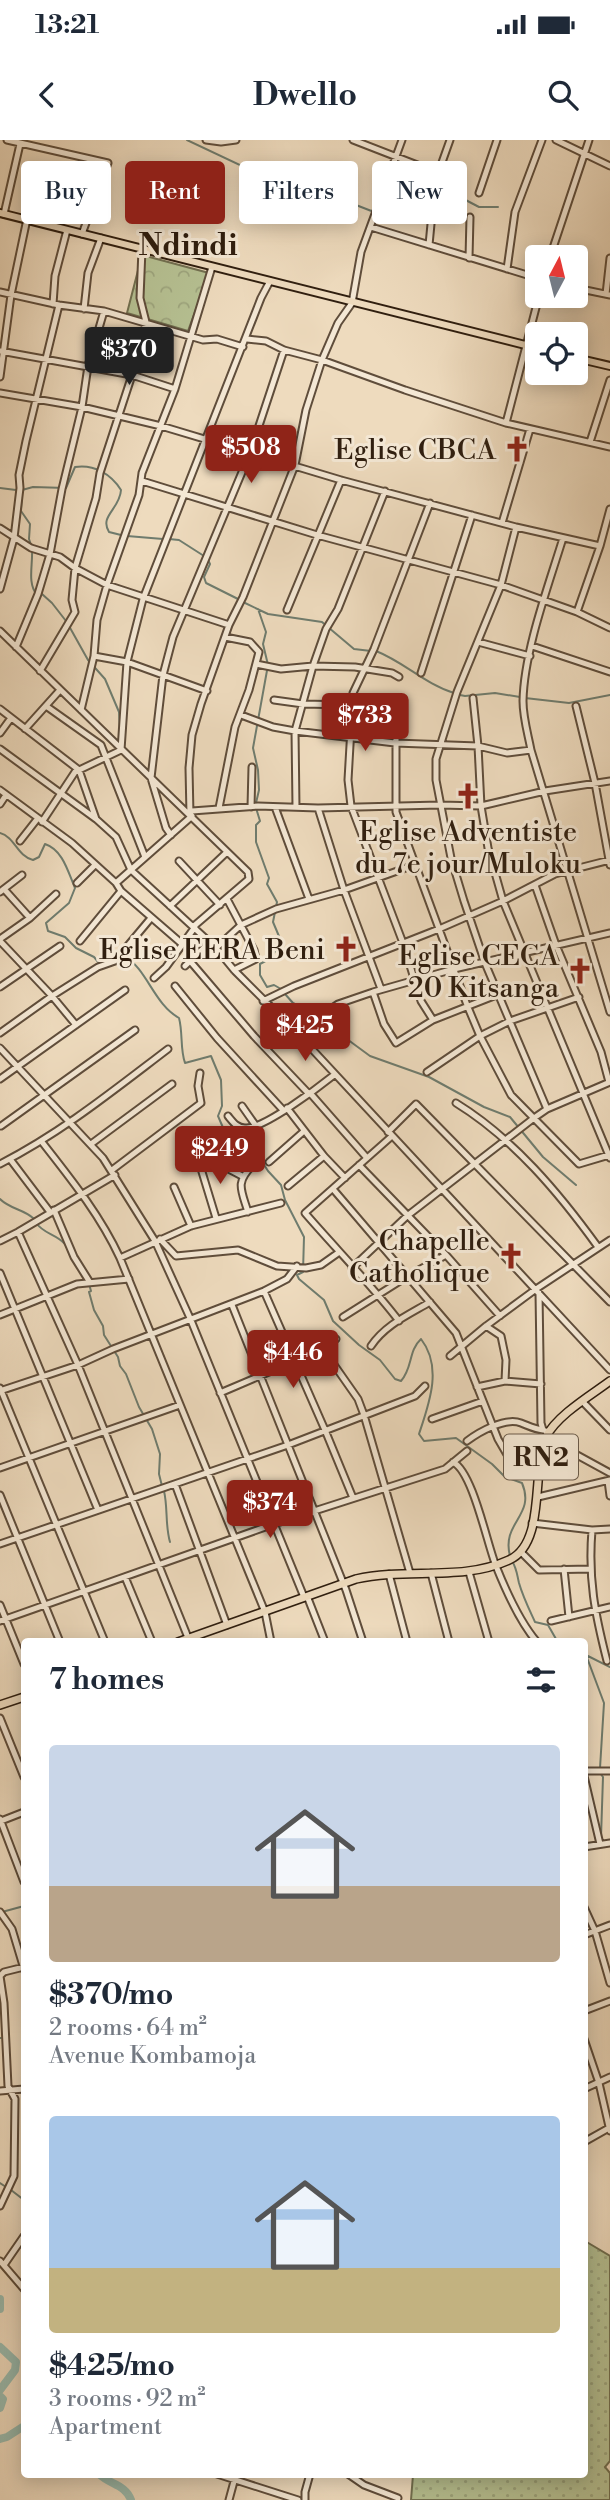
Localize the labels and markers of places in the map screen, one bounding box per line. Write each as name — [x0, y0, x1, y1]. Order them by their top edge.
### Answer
pin: $370 — [88, 328, 170, 387]
pin: $508 — [210, 426, 292, 485]
place label: Eglise CBCA — [334, 433, 497, 468]
church icon: Eglise CBCA — [502, 434, 532, 464]
pin: $733 — [324, 694, 406, 753]
church icon: Eglise Adventiste du 7e jour/Muloku — [453, 781, 483, 811]
place label: Eglise Adventiste du 7e jour/Muloku — [355, 815, 581, 882]
place label: Eglise EERA Beni — [99, 933, 325, 968]
church icon: Eglise EERA Beni — [331, 934, 361, 964]
place label: Eglise CECA 20 Kitsanga — [398, 939, 560, 1006]
church icon: Eglise CECA 20 Kitsanga — [565, 956, 595, 986]
pin: $425 — [264, 1004, 346, 1063]
pin: $249 — [179, 1126, 261, 1186]
place label: Chapelle Catholique — [349, 1224, 490, 1291]
church icon: Chapelle Catholique — [496, 1241, 526, 1271]
pin: $446 — [252, 1330, 334, 1390]
pin: $374 — [229, 1480, 311, 1540]

